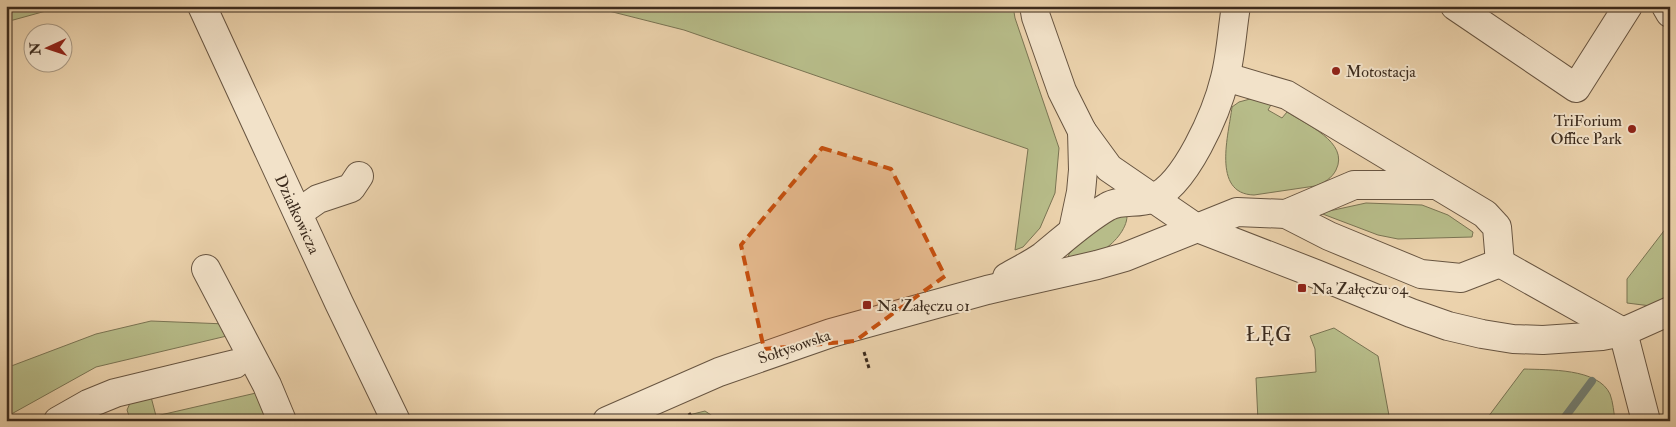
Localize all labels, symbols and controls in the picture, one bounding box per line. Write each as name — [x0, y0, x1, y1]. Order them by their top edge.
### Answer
north arrow — [22, 22, 72, 72]
text: N — [27, 41, 44, 56]
place label: Motostacja — [1346, 62, 1416, 82]
marker: Motostacja — [1330, 65, 1342, 77]
place label: TriForium Office Park — [1550, 111, 1623, 149]
marker: TriForium Office Park — [1626, 123, 1638, 135]
street label: Działkowicza — [270, 171, 324, 258]
place label: Na Załęczu 04 — [1312, 279, 1409, 299]
marker: Na Załęczu 04 — [1296, 282, 1308, 294]
place label: Na Załęczu 01 — [877, 296, 970, 316]
marker: Na Załęczu 01 — [861, 299, 873, 311]
district label: ŁĘG — [1246, 323, 1292, 347]
street label: Sołtysowska — [755, 325, 834, 369]

